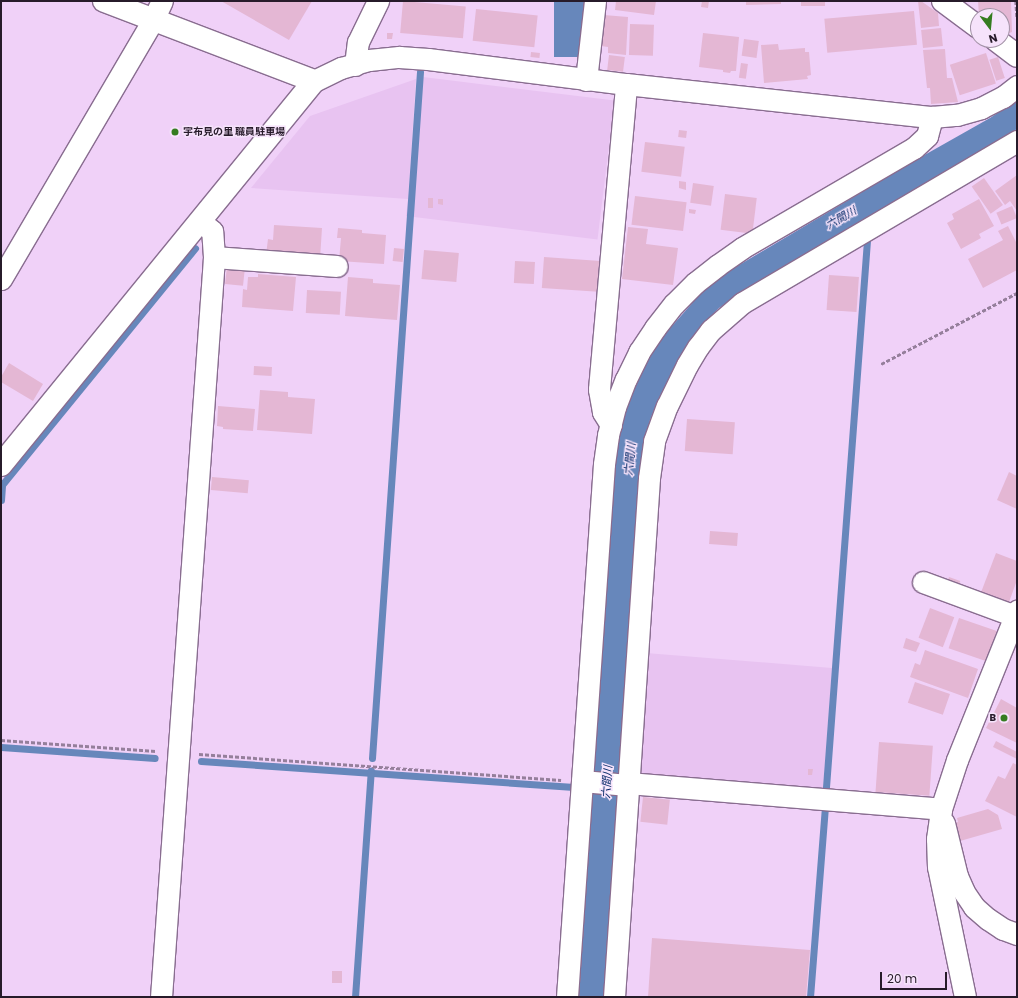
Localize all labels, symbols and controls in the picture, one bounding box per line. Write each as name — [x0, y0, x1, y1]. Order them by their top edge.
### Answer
north arrow — [970, 8, 1010, 48]
text: N — [987, 30, 999, 47]
place label: 宇布見の里 職員駐車場 — [183, 126, 285, 138]
marker: 宇布見の里 職員駐車場 — [170, 127, 180, 137]
water label: 六間川 — [823, 204, 859, 232]
water label: 六間川 — [622, 442, 638, 476]
place label: B — [989, 712, 996, 724]
marker: B — [999, 713, 1009, 723]
water label: 六間川 — [599, 765, 615, 799]
scale bar — [882, 964, 949, 990]
text: 20 m — [887, 970, 917, 987]

